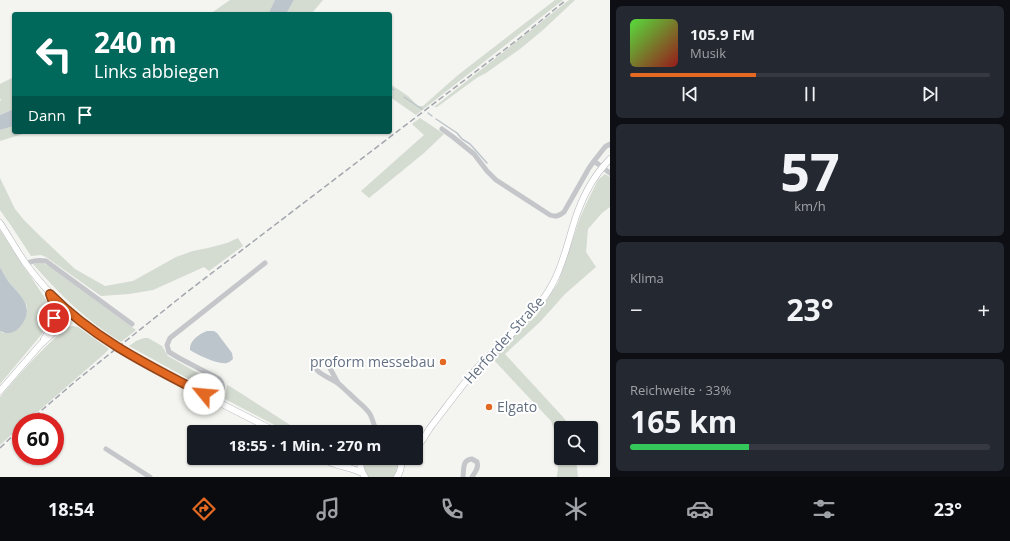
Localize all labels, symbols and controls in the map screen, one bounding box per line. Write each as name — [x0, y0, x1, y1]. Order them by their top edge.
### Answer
text: 240 m — [94, 23, 177, 61]
text: 105.9 FM — [690, 24, 755, 44]
icon: left — [28, 28, 80, 80]
text: Musik — [690, 44, 726, 62]
text: Links abbiegen — [94, 59, 219, 83]
icon: previous — [679, 83, 701, 105]
icon: pause — [799, 83, 821, 105]
icon: next — [919, 83, 941, 105]
icon: arrive — [74, 104, 96, 126]
text: Dann — [28, 105, 66, 125]
text: 57 — [780, 135, 840, 206]
text: km/h — [794, 197, 826, 215]
text: Klima — [630, 269, 664, 287]
text: 23° — [786, 289, 834, 330]
street label: Herforder Straße — [459, 292, 548, 387]
text: − — [630, 294, 643, 324]
text: + — [977, 294, 990, 324]
pin — [37, 301, 71, 335]
icon: arrive — [43, 307, 65, 329]
place label: proform messebau — [310, 352, 435, 371]
marker: proform messebau — [438, 357, 448, 367]
position arrow — [183, 373, 225, 415]
text: Reichweite · 33% — [630, 381, 731, 399]
place label: Elgato — [497, 397, 537, 416]
text: 165 km — [630, 401, 737, 442]
marker: Elgato — [484, 402, 494, 412]
speed limit sign: 60 — [12, 413, 64, 465]
map controls — [554, 421, 598, 465]
button: search — [554, 421, 598, 465]
text: 18:55 · 1 Min. · 270 m — [229, 435, 381, 455]
icon: directions — [190, 495, 218, 523]
icon: music — [314, 495, 342, 523]
icon: phone — [438, 495, 466, 523]
icon: climate — [562, 495, 590, 523]
icon: car — [686, 495, 714, 523]
icon: filters — [810, 495, 838, 523]
text: 18:54 — [48, 497, 94, 521]
text: 23° — [934, 497, 962, 521]

